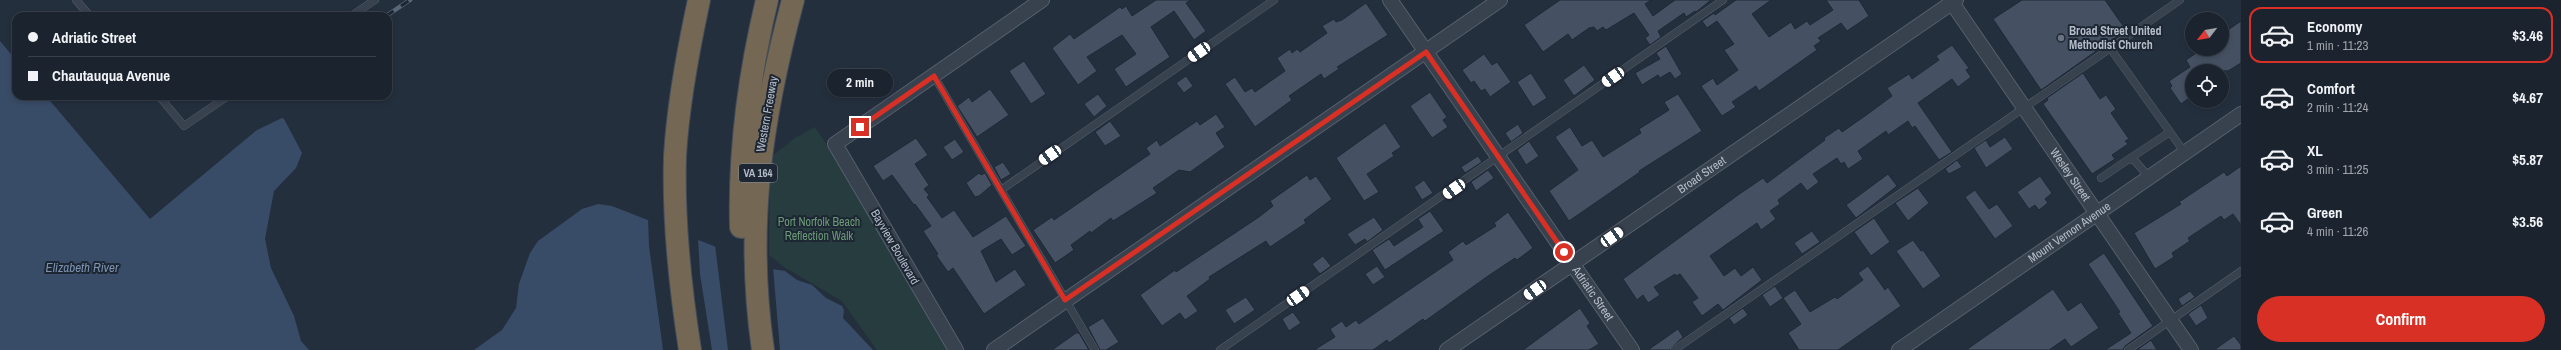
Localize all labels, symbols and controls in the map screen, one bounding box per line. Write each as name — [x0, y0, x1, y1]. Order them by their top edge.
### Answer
north arrow — [2185, 12, 2229, 56]
map controls — [2185, 12, 2229, 108]
text: Economy — [2307, 16, 2362, 37]
icon: car — [2259, 17, 2295, 53]
place label: Broad Street United Methodist Church — [2069, 23, 2161, 53]
text: $3.46 — [2512, 25, 2543, 46]
text: Adriatic Street — [52, 27, 136, 48]
marker: Broad Street United Methodist Church — [2056, 33, 2066, 43]
text: 1 min · 11:23 — [2307, 37, 2368, 54]
car — [1186, 40, 1212, 64]
button: locate — [2185, 64, 2229, 108]
text: Chautauqua Avenue — [52, 65, 170, 86]
car — [1600, 65, 1626, 89]
callout: 2 min — [827, 69, 893, 97]
text: 2 min — [846, 74, 874, 91]
street label: Western Freeway — [752, 75, 782, 153]
text: Comfort — [2307, 78, 2355, 99]
icon: car — [2259, 79, 2295, 115]
text: $4.67 — [2512, 87, 2543, 108]
text: 2 min · 11:24 — [2307, 99, 2368, 116]
route end — [851, 118, 869, 136]
text: XL — [2307, 140, 2323, 161]
icon: car — [2259, 141, 2295, 177]
car — [1037, 143, 1063, 167]
street label: Wesley Street — [2046, 145, 2094, 205]
text: $5.87 — [2512, 149, 2543, 170]
street label: Broad Street — [1674, 152, 1729, 197]
text: 3 min · 11:25 — [2307, 161, 2368, 178]
road number: VA 164 — [739, 164, 777, 182]
car — [1441, 177, 1467, 201]
street label: Mount Vernon Avenue — [2025, 198, 2114, 267]
text: Green — [2307, 202, 2343, 223]
icon: car — [2259, 203, 2295, 239]
street label: Bayview Boulevard — [867, 207, 923, 287]
text: $3.56 — [2512, 211, 2543, 232]
park label: Port Norfolk Beach Reflection Walk — [778, 214, 860, 244]
text: 4 min · 11:26 — [2307, 223, 2368, 240]
car — [1599, 225, 1625, 249]
route start — [1555, 243, 1573, 261]
water label: Elizabeth River — [46, 259, 119, 276]
street label: Adriatic Street — [1568, 262, 1618, 324]
car — [1522, 278, 1548, 302]
car — [1285, 284, 1311, 308]
button: Confirm — [2257, 296, 2545, 342]

